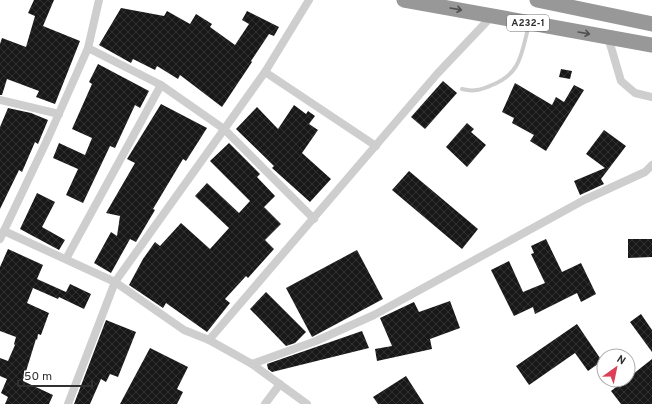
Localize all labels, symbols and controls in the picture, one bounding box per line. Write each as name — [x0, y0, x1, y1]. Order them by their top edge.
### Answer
one-way arrow — [449, 6, 462, 14]
road number: A232-1 — [507, 15, 549, 31]
one-way arrow — [577, 29, 590, 37]
north arrow — [596, 348, 636, 388]
text: N — [614, 352, 628, 368]
scale bar — [18, 362, 92, 388]
text: 50 m — [24, 369, 52, 385]

